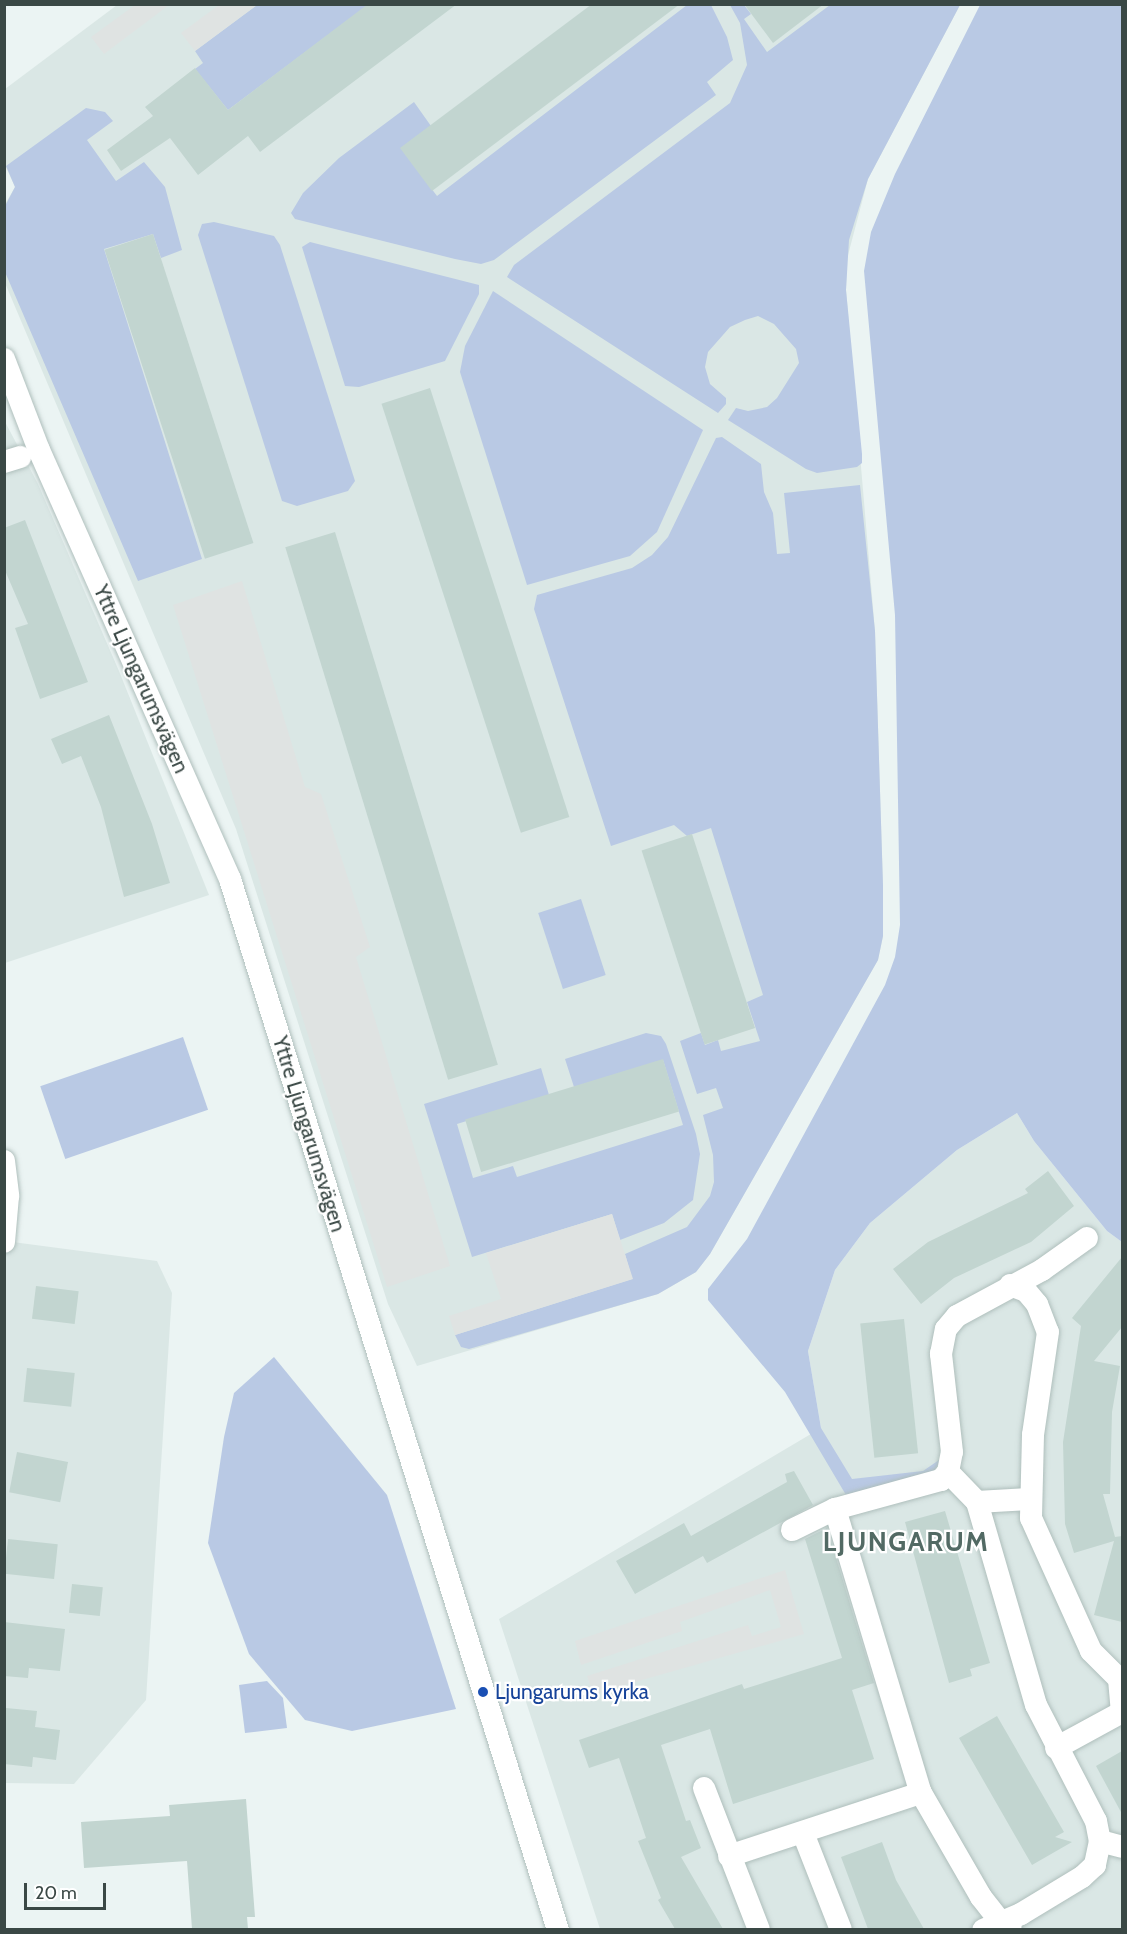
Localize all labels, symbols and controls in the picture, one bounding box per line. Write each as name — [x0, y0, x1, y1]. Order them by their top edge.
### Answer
street label: Yttre Ljungarumsvägen — [88, 581, 194, 777]
street label: Yttre Ljungarumsvägen — [267, 1033, 351, 1235]
district label: LJUNGARUM — [823, 1526, 989, 1558]
place label: Ljungarums kyrka — [495, 1679, 649, 1705]
marker: Ljungarums kyrka — [476, 1685, 490, 1699]
scale bar — [27, 1871, 110, 1909]
text: 20 m — [35, 1882, 77, 1904]

